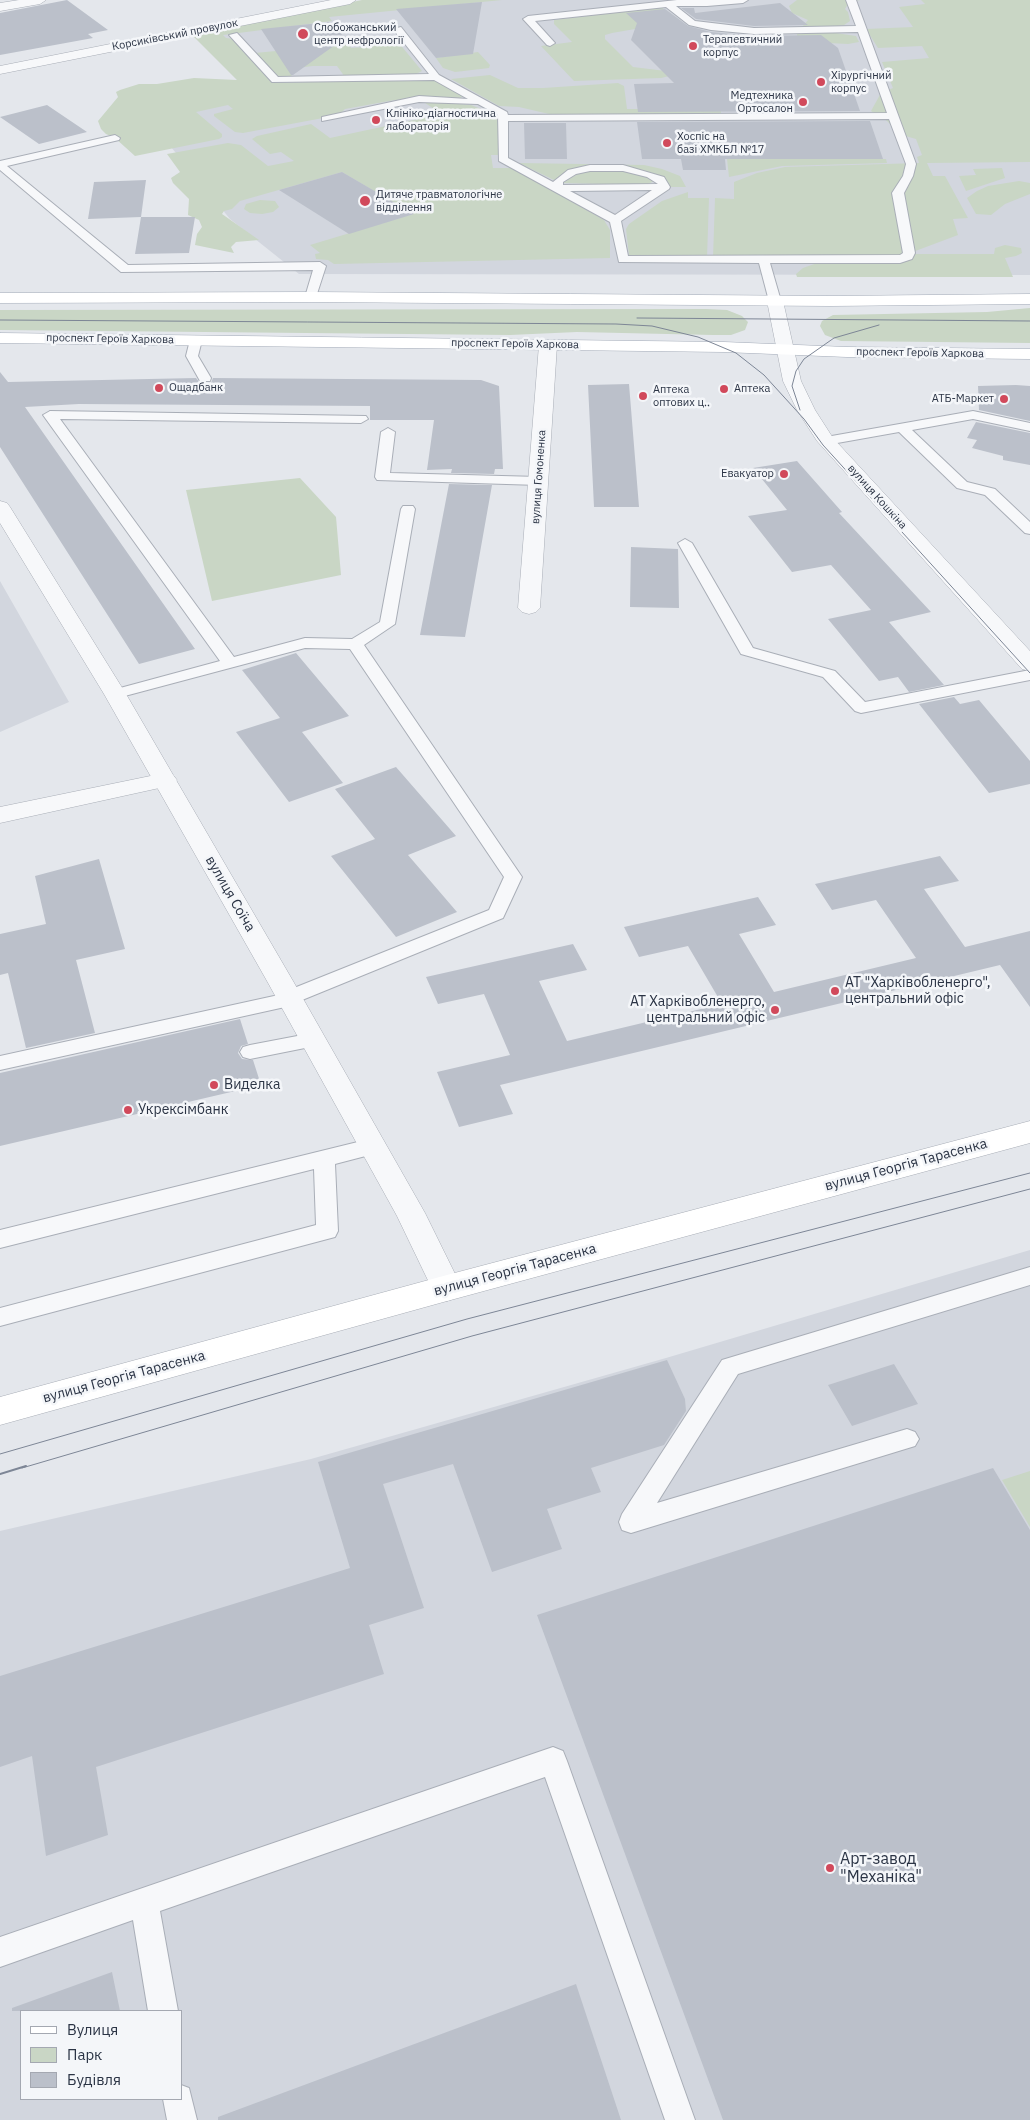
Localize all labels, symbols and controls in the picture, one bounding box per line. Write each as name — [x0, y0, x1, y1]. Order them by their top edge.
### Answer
street label: Корсиківський провулок — [111, 16, 239, 54]
place label: Слобожанський центр нефрології — [314, 21, 403, 47]
marker: Слобожанський центр нефрології — [296, 27, 310, 41]
place label: Терапевтичний корпус — [703, 33, 782, 59]
marker: Терапевтичний корпус — [687, 40, 699, 52]
place label: Хірургічний корпус — [831, 69, 892, 95]
marker: Хірургічний корпус — [815, 76, 827, 88]
place label: Медтехника Ортосалон — [730, 89, 793, 115]
marker: Медтехника Ортосалон — [797, 96, 809, 108]
place label: Клініко-діагностична лабораторія — [386, 107, 496, 133]
marker: Клініко-діагностична лабораторія — [370, 114, 382, 126]
place label: Хоспіс на базі ХМКБЛ №17 — [677, 130, 764, 156]
marker: Хоспіс на базі ХМКБЛ №17 — [661, 137, 673, 149]
place label: Дитяче травматологічне відділення — [376, 188, 502, 214]
marker: Дитяче травматологічне відділення — [358, 194, 372, 208]
street label: проспект Героїв Харкова — [46, 331, 174, 347]
street label: проспект Героїв Харкова — [451, 336, 579, 352]
street label: проспект Героїв Харкова — [856, 345, 984, 361]
place label: Ощадбанк — [169, 381, 223, 395]
marker: Ощадбанк — [153, 382, 165, 394]
place label: Аптека — [734, 382, 770, 396]
place label: Аптека оптових ц‥ — [653, 383, 710, 409]
marker: Аптека — [718, 383, 730, 395]
marker: Аптека оптових ц‥ — [637, 390, 649, 402]
place label: АТБ-Маркет — [932, 392, 994, 406]
marker: АТБ-Маркет — [998, 393, 1010, 405]
street label: вулиця Гомоненка — [529, 430, 549, 524]
street label: вулиця Кошкіна — [845, 462, 909, 532]
place label: Евакуатор — [721, 467, 774, 481]
marker: Евакуатор — [778, 468, 790, 480]
street label: вулиця Соїча — [202, 853, 258, 935]
place label: АТ "Харківобленерго", центральний офіс — [845, 975, 991, 1008]
marker: АТ "Харківобленерго", центральний офіс — [829, 985, 841, 997]
place label: АТ Харківобленерго, центральний офіс — [630, 994, 765, 1026]
marker: АТ Харківобленерго, центральний офіс — [769, 1004, 781, 1016]
place label: Виделка — [224, 1077, 280, 1093]
marker: Виделка — [208, 1079, 220, 1091]
place label: Укрексімбанк — [138, 1102, 228, 1118]
marker: Укрексімбанк — [122, 1104, 134, 1116]
street label: вулиця Георгія Тарасенка — [823, 1135, 989, 1195]
street label: вулиця Георгія Тарасенка — [432, 1240, 598, 1300]
street label: вулиця Георгія Тарасенка — [41, 1347, 207, 1407]
place label: Арт-завод "Механіка" — [840, 1849, 922, 1887]
marker: Арт-завод "Механіка" — [824, 1862, 836, 1874]
legend — [20, 2010, 182, 2100]
text: Вулиця — [67, 2020, 118, 2039]
text: Парк — [67, 2045, 102, 2064]
text: Будівля — [67, 2070, 121, 2089]

